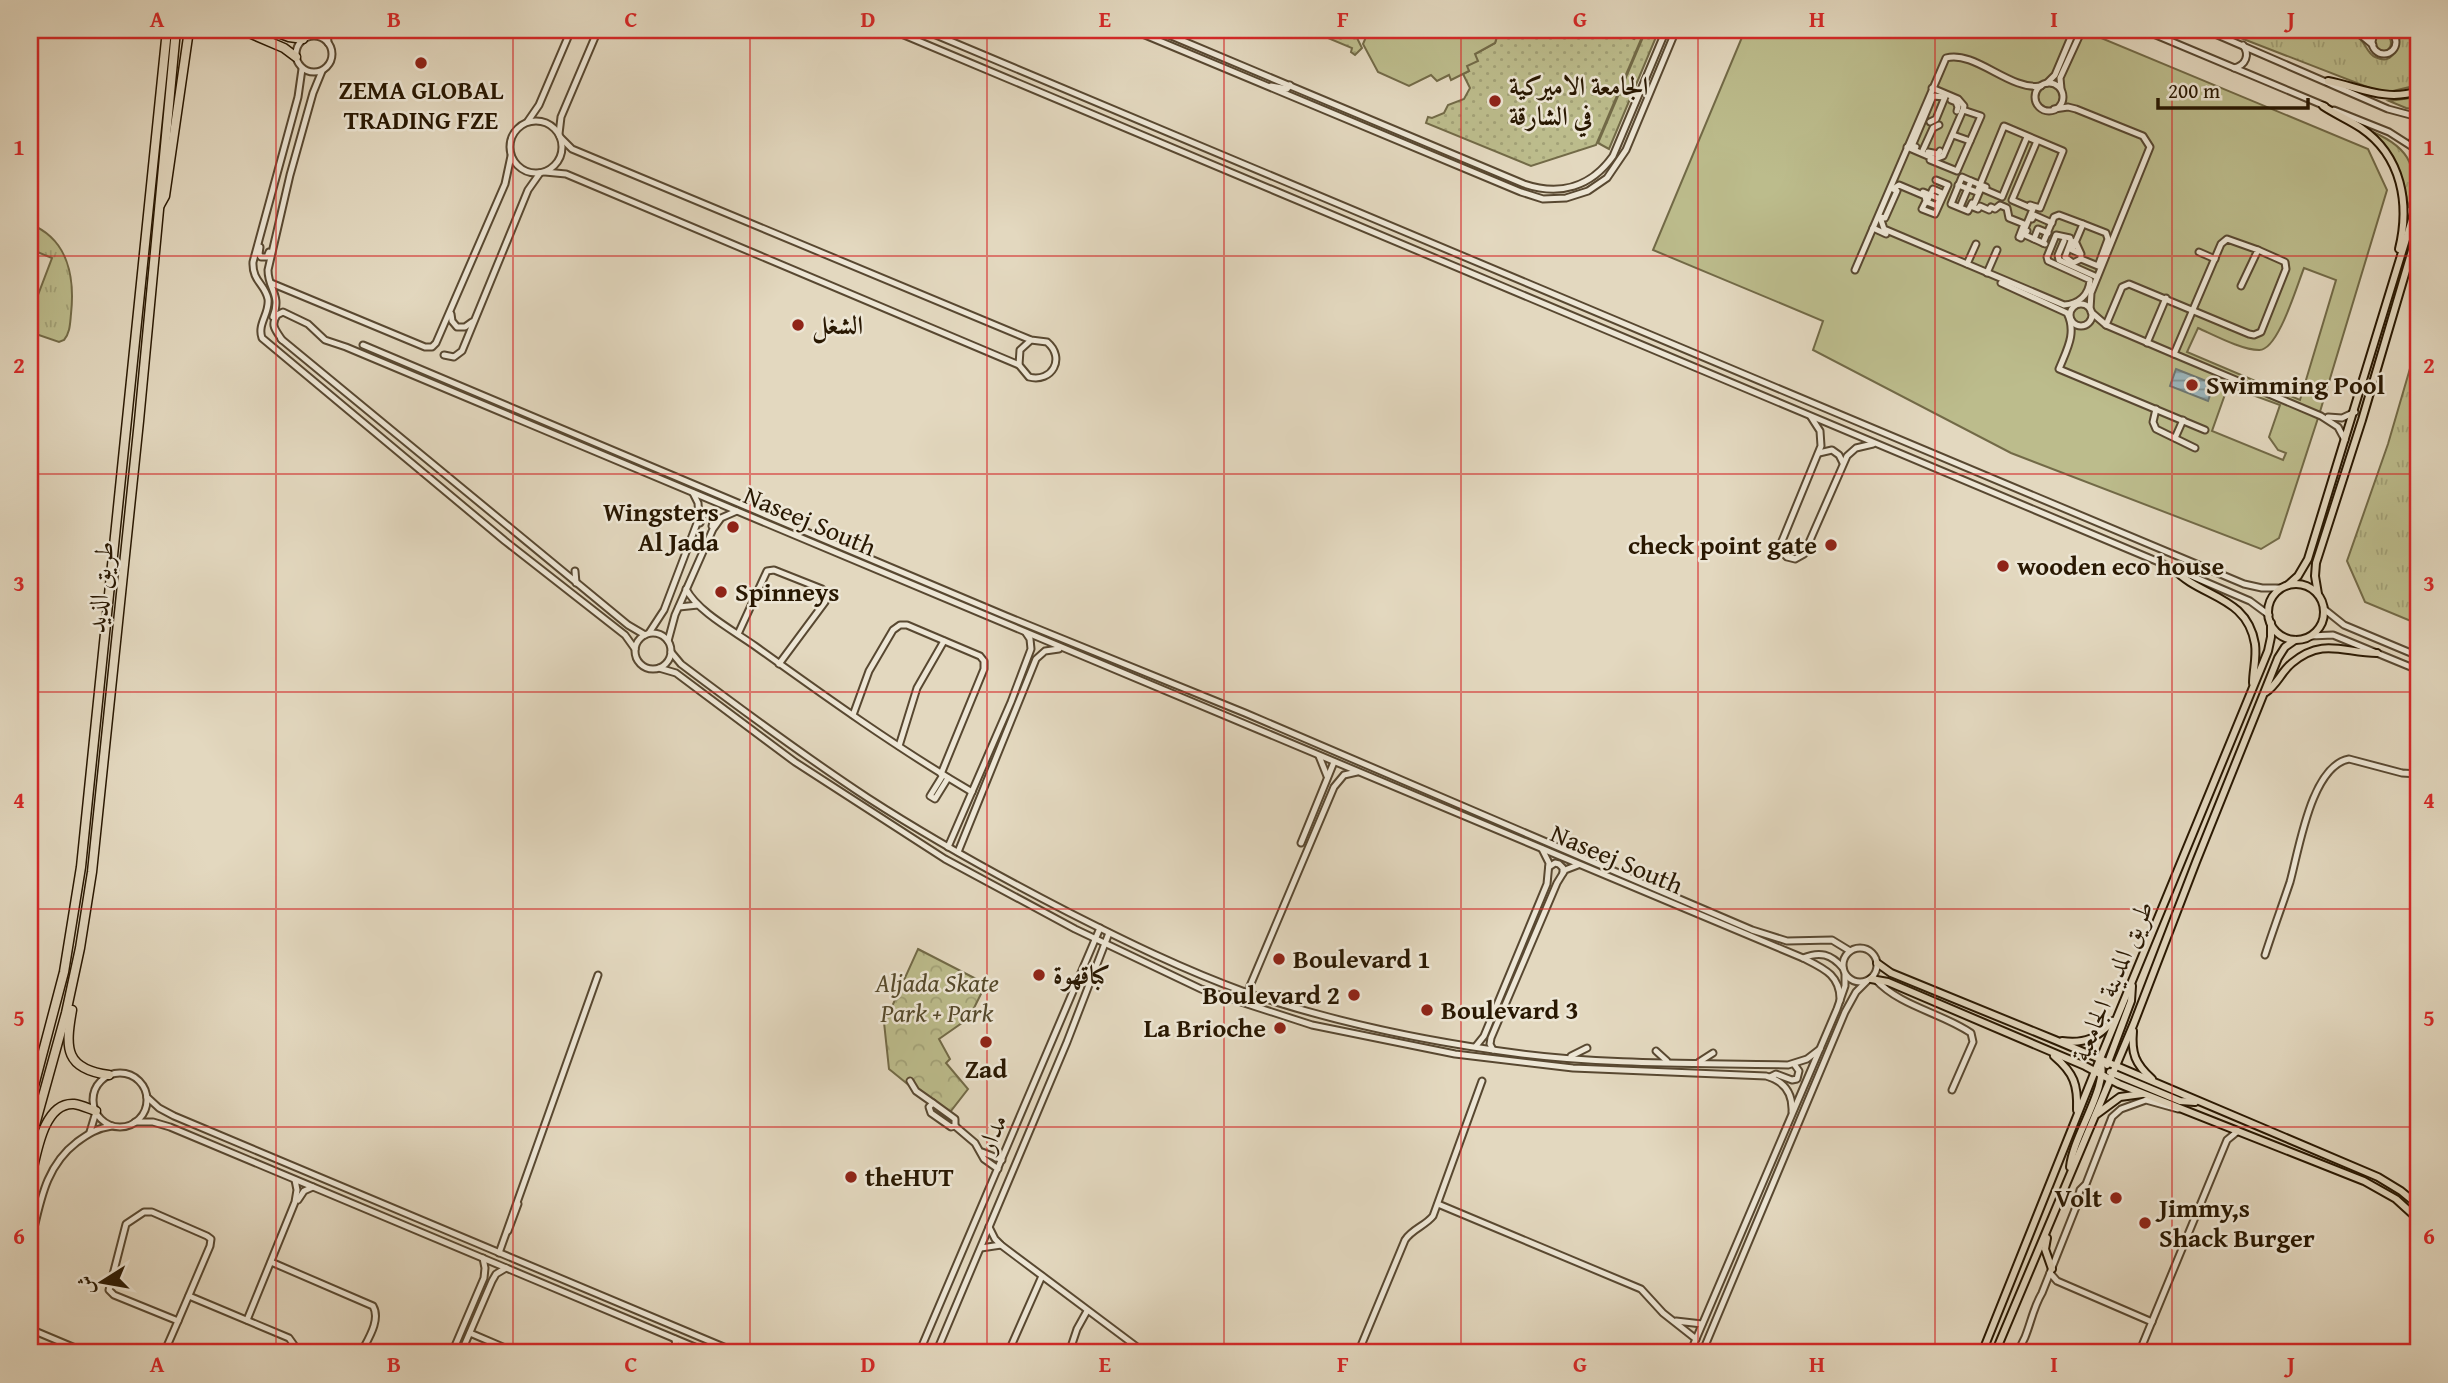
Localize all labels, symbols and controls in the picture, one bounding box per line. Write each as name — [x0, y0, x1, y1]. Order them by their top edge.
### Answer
text: A — [150, 2, 165, 35]
text: B — [387, 2, 401, 35]
text: C — [624, 2, 638, 35]
text: D — [861, 2, 876, 35]
text: E — [1099, 2, 1111, 35]
text: F — [1337, 2, 1349, 35]
text: G — [1573, 2, 1587, 35]
text: H — [1809, 2, 1825, 35]
text: I — [2050, 2, 2058, 35]
text: J — [2283, 2, 2295, 35]
marker: ZEMA GLOBAL TRADING FZE — [413, 55, 429, 71]
place label: الجامعة الاميركية في الشارقة — [1509, 66, 1648, 138]
scale bar — [2158, 66, 2308, 110]
place label: ZEMA GLOBAL TRADING FZE — [339, 70, 504, 139]
text: 200 m — [2168, 75, 2220, 106]
marker: الجامعة الاميركية في الشارقة — [1487, 93, 1503, 109]
text: 1 — [13, 130, 25, 163]
text: 1 — [2423, 130, 2435, 163]
place label: الشغل — [812, 305, 863, 344]
marker: الشغل — [790, 317, 806, 333]
text: 2 — [13, 348, 25, 381]
text: 2 — [2423, 348, 2435, 381]
place label: Swimming Pool — [2206, 365, 2385, 404]
marker: Swimming Pool — [2184, 377, 2200, 393]
street label: Naseej South — [738, 475, 883, 566]
place label: Wingsters Al Jada — [603, 492, 720, 561]
marker: Wingsters Al Jada — [725, 519, 741, 535]
place label: check point gate — [1628, 525, 1817, 564]
marker: check point gate — [1823, 537, 1839, 553]
street label: طريق الذيد — [75, 539, 124, 635]
place label: wooden eco house — [2017, 546, 2224, 585]
marker: wooden eco house — [1995, 558, 2011, 574]
text: 3 — [13, 566, 25, 599]
text: 3 — [2423, 566, 2435, 599]
place label: Spinneys — [735, 572, 840, 611]
marker: Spinneys — [713, 584, 729, 600]
text: 4 — [13, 783, 25, 816]
text: 4 — [2423, 783, 2435, 816]
street label: Naseej South — [1545, 813, 1690, 904]
street label: طريق المدينة الجامعية — [2060, 894, 2163, 1068]
place label: Boulevard 1 — [1293, 939, 1431, 978]
marker: Boulevard 1 — [1271, 951, 1287, 967]
place label: كباقهوة — [1053, 955, 1110, 994]
park label: Aljada Skate Park + Park — [874, 963, 999, 1032]
marker: كباقهوة — [1031, 967, 1047, 983]
place label: Boulevard 2 — [1202, 975, 1340, 1014]
marker: Boulevard 2 — [1346, 987, 1362, 1003]
place label: Boulevard 3 — [1441, 990, 1579, 1029]
text: 5 — [13, 1001, 25, 1034]
text: 5 — [2423, 1001, 2435, 1034]
marker: Boulevard 3 — [1419, 1002, 1435, 1018]
place label: La Brioche — [1144, 1008, 1266, 1047]
marker: La Brioche — [1272, 1020, 1288, 1036]
marker: Zad — [978, 1034, 994, 1050]
place label: Zad — [965, 1049, 1007, 1088]
street label: مدار — [965, 1108, 1017, 1161]
place label: theHUT — [865, 1157, 954, 1196]
marker: theHUT — [843, 1169, 859, 1185]
place label: Volt — [2054, 1178, 2102, 1217]
place label: Jimmy,s Shack Burger — [2155, 1188, 2315, 1257]
marker: Volt — [2108, 1190, 2124, 1206]
marker: Jimmy,s Shack Burger — [2137, 1215, 2153, 1231]
text: 6 — [13, 1219, 25, 1252]
text: 6 — [2423, 1219, 2435, 1252]
north arrow — [66, 1246, 136, 1316]
text: ش — [70, 1273, 101, 1297]
text: A — [150, 1347, 165, 1380]
text: B — [387, 1347, 401, 1380]
text: C — [624, 1347, 638, 1380]
text: D — [861, 1347, 876, 1380]
text: E — [1099, 1347, 1111, 1380]
text: F — [1337, 1347, 1349, 1380]
text: G — [1573, 1347, 1587, 1380]
text: H — [1809, 1347, 1825, 1380]
text: I — [2050, 1347, 2058, 1380]
text: J — [2283, 1347, 2295, 1380]

